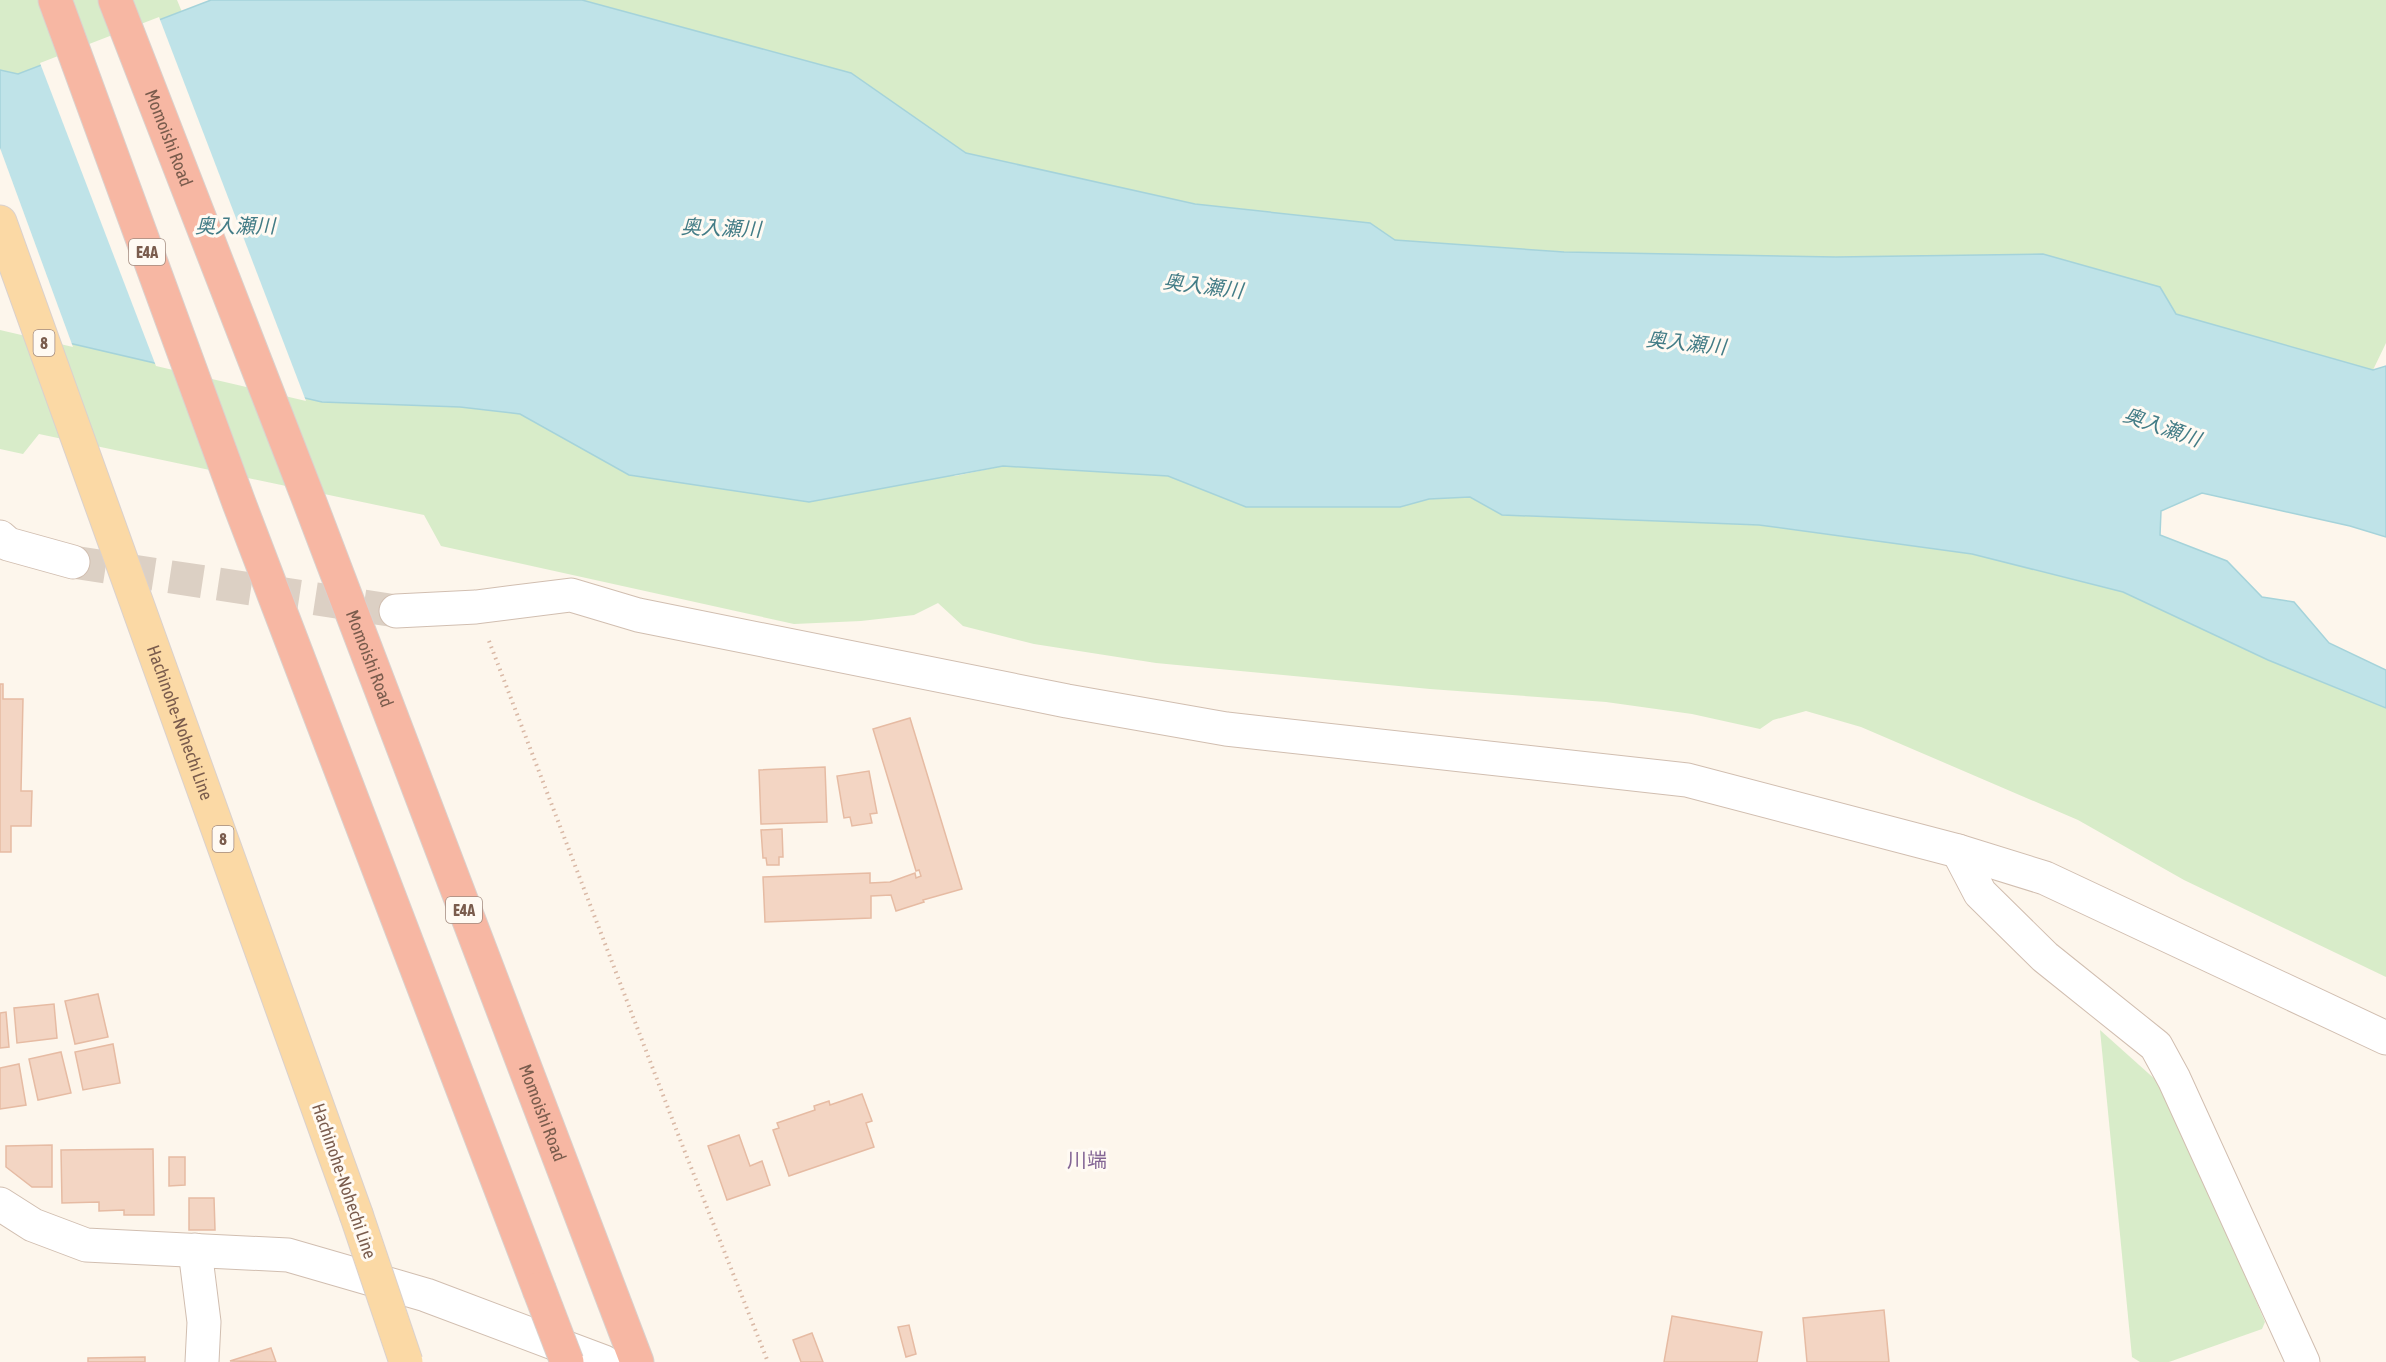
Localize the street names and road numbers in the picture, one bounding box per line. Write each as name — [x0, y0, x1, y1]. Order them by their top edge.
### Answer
street label: Momoishi Road — [141, 86, 197, 189]
road number: E4A — [129, 239, 165, 265]
road number: 8 — [34, 330, 54, 356]
street label: Momoishi Road — [342, 607, 398, 710]
street label: Hachinohe-Nohechi Line — [143, 642, 218, 803]
road number: 8 — [212, 826, 234, 852]
road number: E4A — [446, 897, 482, 923]
street label: Momoishi Road — [515, 1061, 571, 1164]
street label: Hachinohe-Nohechi Line — [308, 1100, 381, 1261]

